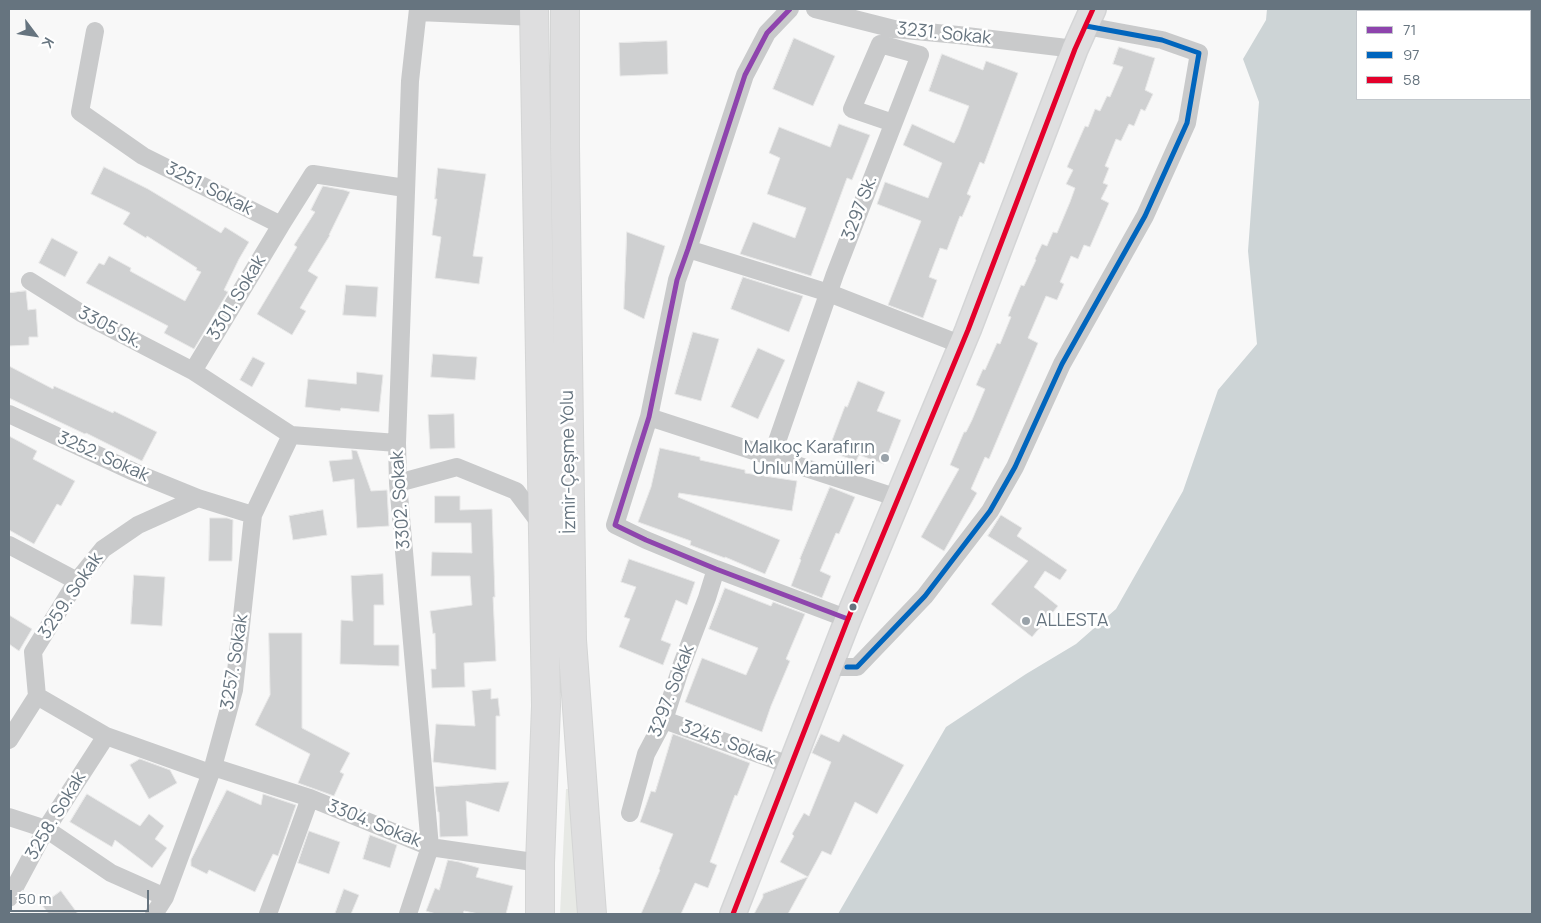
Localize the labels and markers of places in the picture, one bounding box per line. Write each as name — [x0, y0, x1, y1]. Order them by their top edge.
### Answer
place label: Malkoç Karafırın Unlu Mamülleri — [744, 437, 875, 479]
marker: Malkoç Karafırın Unlu Mamülleri — [879, 452, 891, 464]
unlabelled marker — [848, 602, 858, 612]
place label: ALLESTA — [1036, 610, 1108, 632]
marker: ALLESTA — [1020, 615, 1032, 627]

